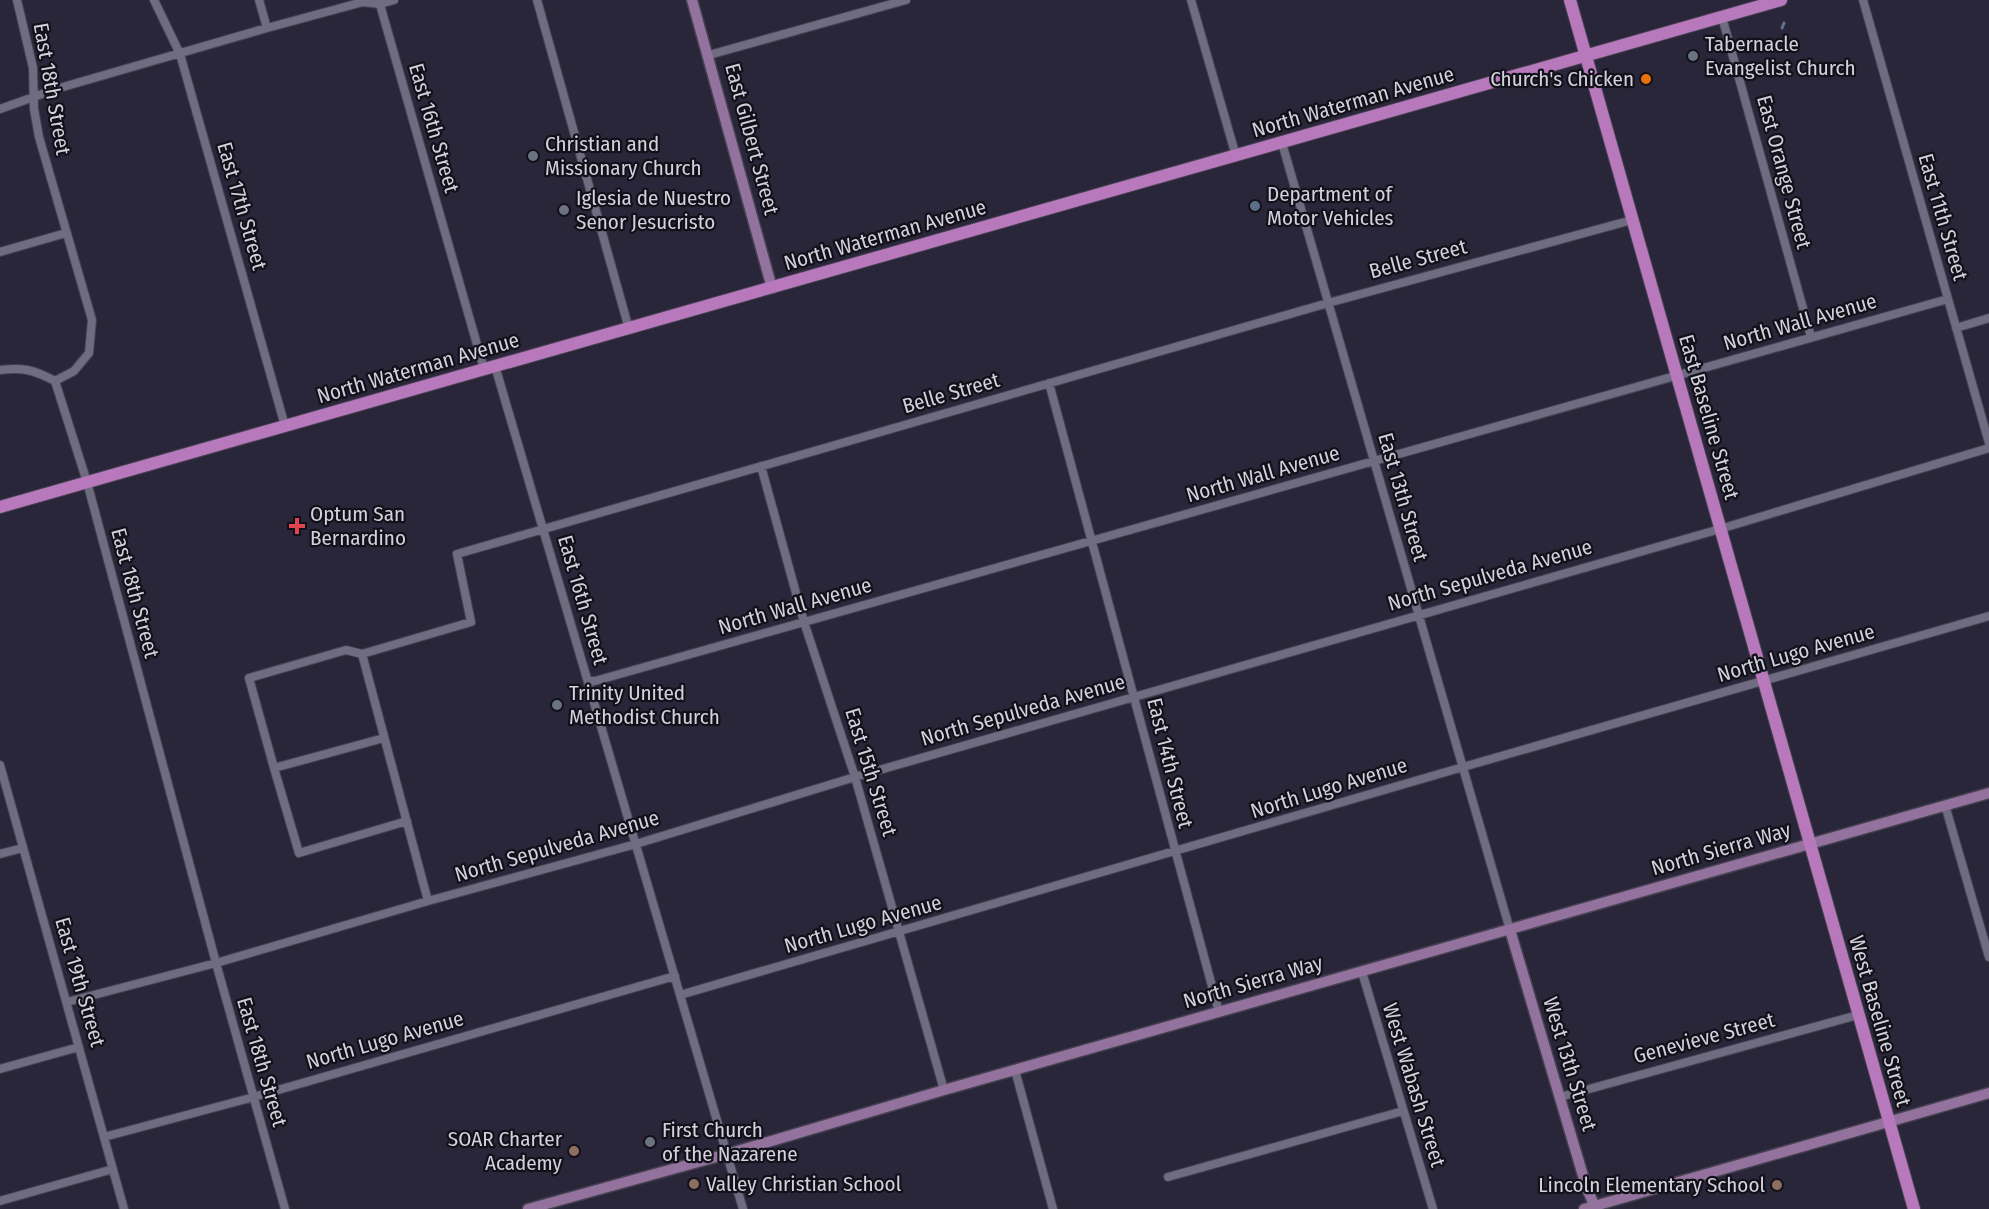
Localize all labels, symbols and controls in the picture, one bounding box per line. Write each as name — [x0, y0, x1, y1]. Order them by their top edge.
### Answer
street label: East 18th Street — [28, 21, 76, 157]
place label: Tabernacle Evangelist Church — [1705, 31, 1856, 81]
marker: Tabernacle Evangelist Church — [1686, 49, 1700, 63]
street label: East 16th Street — [403, 60, 465, 196]
street label: East Gilbert Street — [719, 60, 785, 218]
street label: North Waterman Avenue — [1249, 61, 1457, 143]
place label: Church's Chicken — [1490, 66, 1634, 92]
marker: Church's Chicken — [1639, 72, 1653, 86]
street label: East Orange Street — [1751, 92, 1817, 252]
place label: Christian and Missionary Church — [545, 131, 702, 181]
street label: East 17th Street — [211, 139, 273, 273]
marker: Christian and Missionary Church — [526, 149, 540, 163]
street label: East 11th Street — [1912, 150, 1974, 284]
place label: Department of Motor Vehicles — [1267, 181, 1394, 231]
place label: Iglesia de Nuestro Senor Jesucristo — [576, 185, 731, 235]
street label: North Waterman Avenue — [781, 194, 989, 276]
marker: Department of Motor Vehicles — [1248, 199, 1262, 213]
marker: Iglesia de Nuestro Senor Jesucristo — [557, 203, 571, 217]
street label: Belle Street — [1366, 233, 1470, 284]
street label: North Wall Avenue — [1720, 288, 1880, 356]
street label: North Waterman Avenue — [314, 327, 522, 409]
street label: East Baseline Street — [1673, 332, 1745, 503]
street label: Belle Street — [899, 367, 1003, 419]
street label: East 13th Street — [1372, 430, 1434, 564]
street label: North Wall Avenue — [1183, 440, 1343, 508]
place label: Optum San Bernardino — [310, 501, 406, 551]
marker: Optum San Bernardino — [288, 517, 306, 535]
street label: East 18th Street — [105, 525, 165, 661]
street label: East 16th Street — [552, 532, 614, 668]
street label: North Sepulveda Avenue — [1385, 533, 1595, 617]
street label: North Wall Avenue — [715, 572, 875, 640]
street label: North Lugo Avenue — [1714, 618, 1878, 688]
street label: North Sepulveda Avenue — [918, 668, 1128, 752]
place label: Trinity United Methodist Church — [569, 680, 720, 730]
street label: East 14th Street — [1141, 695, 1199, 831]
marker: Trinity United Methodist Church — [550, 698, 564, 712]
street label: East 15th Street — [839, 705, 903, 839]
street label: North Lugo Avenue — [1247, 752, 1411, 824]
street label: North Sepulveda Avenue — [452, 804, 662, 888]
street label: North Sierra Way — [1648, 817, 1794, 881]
street label: North Lugo Avenue — [781, 889, 945, 959]
street label: East 19th Street — [49, 914, 111, 1050]
street label: West Baseline Street — [1843, 933, 1917, 1110]
street label: North Sierra Way — [1180, 950, 1326, 1014]
street label: East 18th Street — [231, 994, 293, 1130]
street label: West 13th Street — [1537, 994, 1603, 1134]
street label: West Wabash Street — [1377, 1000, 1451, 1170]
street label: North Lugo Avenue — [303, 1005, 467, 1075]
street label: Genevieve Street — [1631, 1007, 1777, 1069]
place label: First Church of the Nazarene — [662, 1117, 798, 1167]
place label: SOAR Charter Academy — [448, 1126, 563, 1176]
marker: First Church of the Nazarene — [643, 1135, 657, 1149]
marker: SOAR Charter Academy — [567, 1144, 581, 1158]
place label: Valley Christian School — [706, 1171, 902, 1197]
place label: Lincoln Elementary School — [1538, 1172, 1765, 1198]
marker: Valley Christian School — [687, 1177, 701, 1191]
marker: Lincoln Elementary School — [1770, 1178, 1784, 1192]

